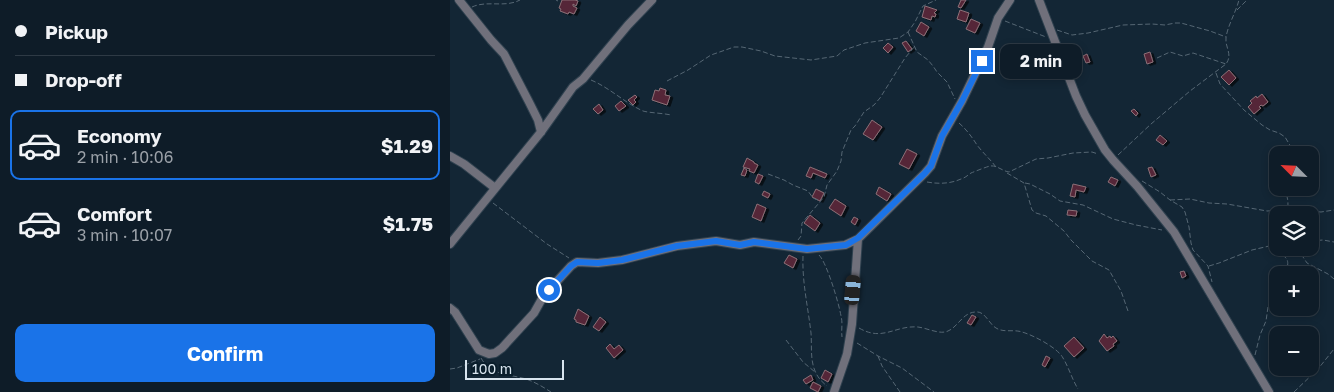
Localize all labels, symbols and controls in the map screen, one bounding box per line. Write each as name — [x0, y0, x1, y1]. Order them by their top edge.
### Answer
text: Pickup — [45, 20, 108, 43]
callout: 2 min — [1000, 44, 1082, 78]
route end — [971, 50, 993, 72]
text: 2 min — [1020, 51, 1062, 71]
text: Drop-off — [45, 68, 122, 91]
icon: car — [17, 123, 62, 168]
text: Economy — [77, 124, 162, 147]
text: $1.29 — [381, 134, 433, 157]
north arrow — [1269, 146, 1319, 196]
map controls — [1269, 146, 1319, 376]
text: 2 min · 10:06 — [77, 147, 173, 167]
icon: car — [17, 201, 62, 246]
text: Comfort — [77, 202, 152, 225]
button: layers — [1269, 206, 1319, 256]
text: $1.75 — [382, 212, 433, 235]
text: 3 min · 10:07 — [77, 225, 172, 245]
button: + — [1269, 266, 1319, 316]
car — [844, 274, 861, 306]
route start — [538, 279, 560, 301]
button: Confirm — [15, 324, 435, 382]
button: − — [1269, 326, 1319, 376]
scale bar — [465, 357, 564, 380]
text: 100 m — [472, 360, 512, 377]

